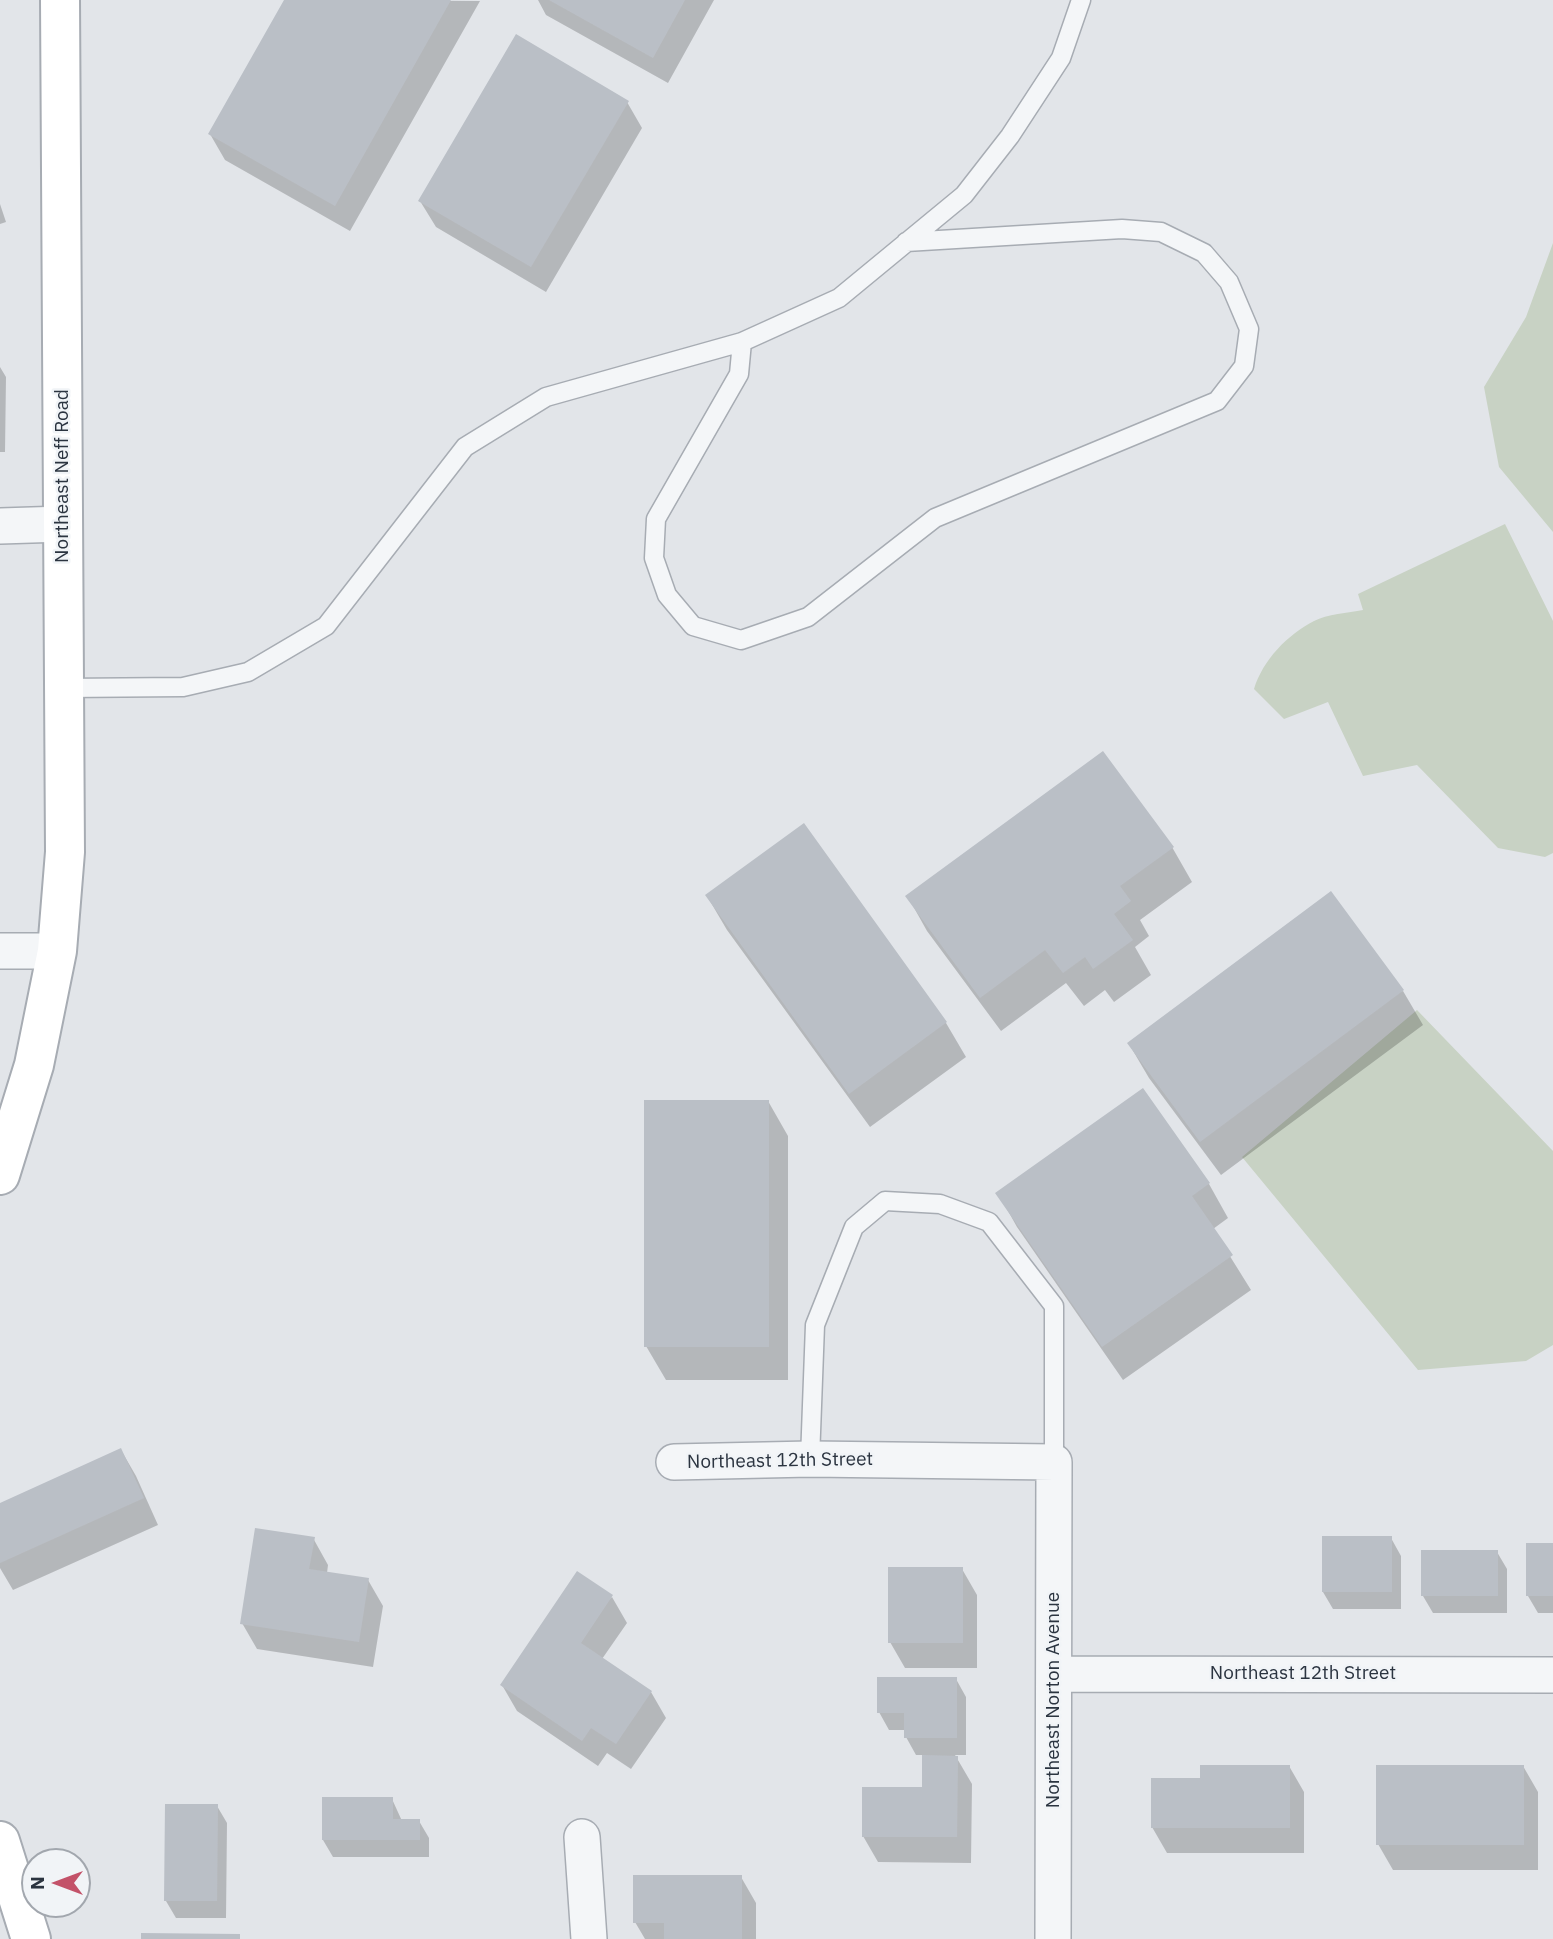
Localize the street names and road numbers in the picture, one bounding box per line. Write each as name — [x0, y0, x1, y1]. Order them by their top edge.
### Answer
street label: Northeast Neff Road — [52, 389, 74, 563]
street label: Northeast 12th Street — [687, 1448, 873, 1474]
street label: Northeast Norton Avenue — [1043, 1592, 1065, 1808]
street label: Northeast 12th Street — [1210, 1663, 1396, 1685]

